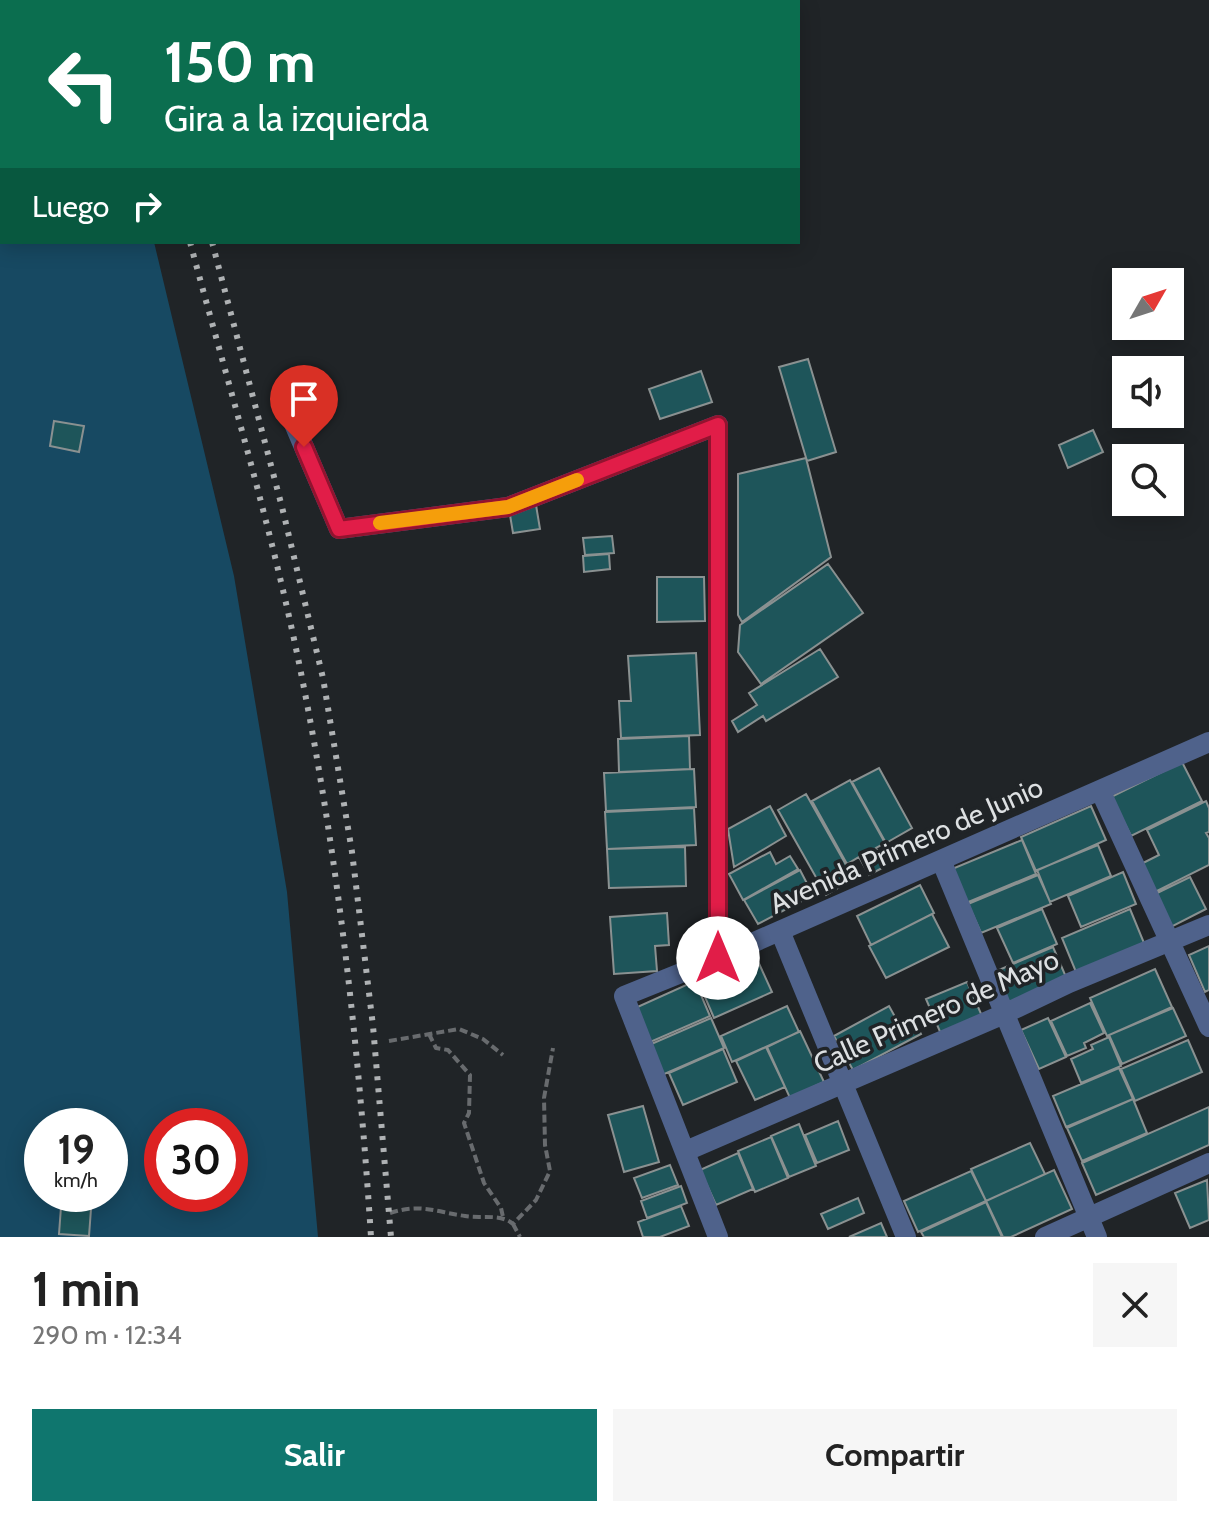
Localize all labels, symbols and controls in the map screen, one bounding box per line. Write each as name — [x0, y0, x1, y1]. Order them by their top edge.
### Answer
text: 150 m — [164, 28, 316, 96]
icon: left — [32, 32, 136, 136]
text: Gira a la izquierda — [164, 96, 429, 140]
icon: right — [125, 184, 169, 228]
text: Luego — [32, 188, 109, 225]
north arrow — [1112, 268, 1184, 340]
map controls — [1112, 268, 1184, 516]
button: sound — [1112, 356, 1184, 428]
pin — [270, 365, 338, 447]
icon: arrive — [282, 377, 326, 421]
button: search — [1112, 444, 1184, 516]
street label: Avenida Primero de Junio — [764, 769, 1048, 921]
position arrow — [676, 916, 760, 1000]
street label: Calle Primero de Mayo — [808, 942, 1064, 1080]
speed limit sign: 30 — [144, 1108, 248, 1212]
text: 19 — [57, 1125, 95, 1174]
text: km/h — [54, 1168, 98, 1192]
text: 1 min — [32, 1260, 140, 1318]
button: close — [1093, 1263, 1177, 1347]
text: 290 m · 12:34 — [32, 1319, 182, 1351]
button: Salir — [32, 1409, 597, 1501]
button: Compartir — [613, 1409, 1177, 1501]

